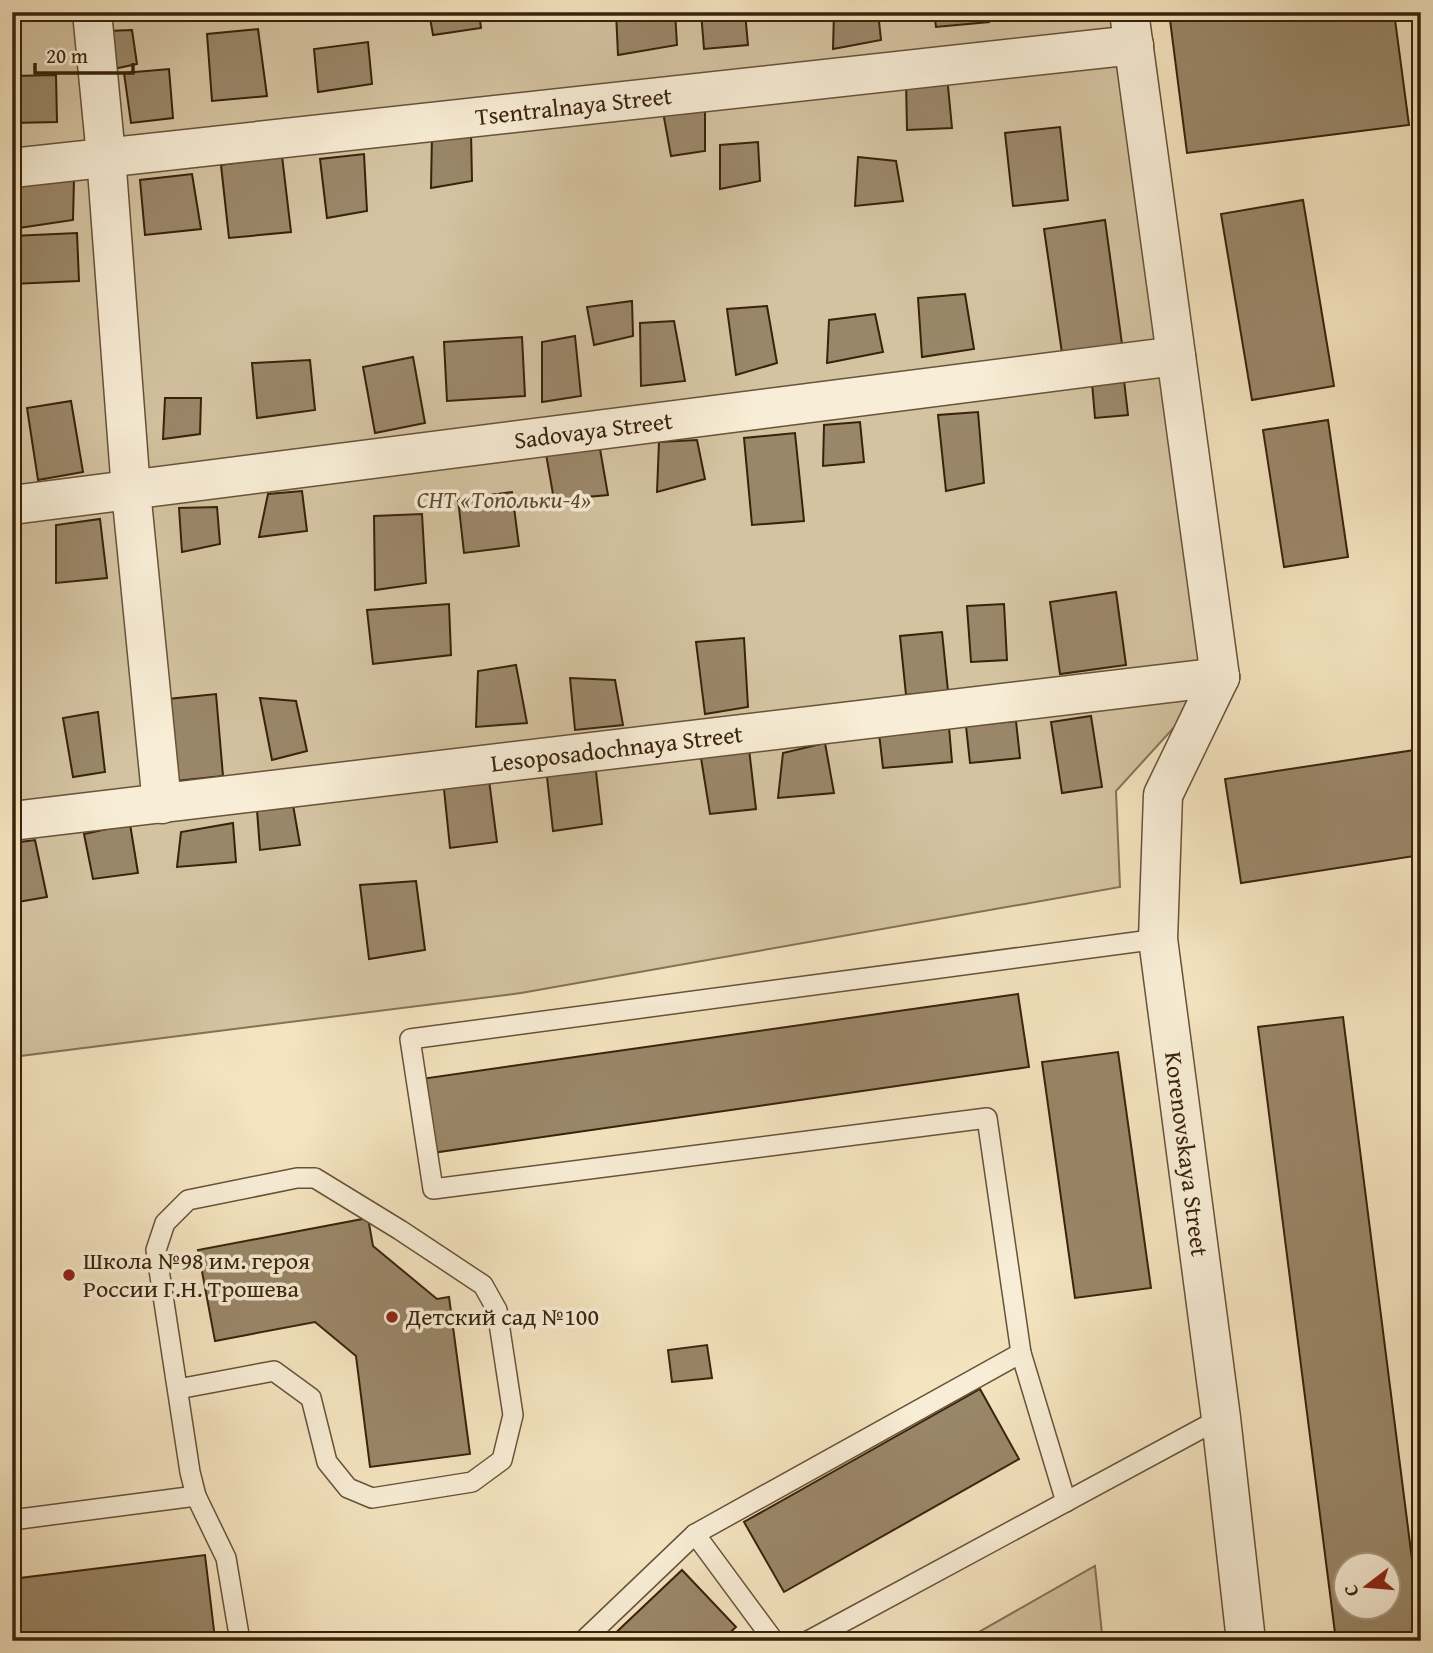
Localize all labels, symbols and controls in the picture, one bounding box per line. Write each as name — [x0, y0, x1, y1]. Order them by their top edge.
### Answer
scale bar — [35, 32, 133, 76]
text: 20 m — [46, 40, 88, 71]
street label: Tsentralnaya Street — [473, 78, 674, 134]
street label: Sadovaya Street — [512, 403, 675, 458]
park label: СНТ «Топольки-4» — [417, 482, 591, 517]
street label: Lesoposadochnaya Street — [489, 716, 745, 781]
street label: Korenovskaya Street — [1156, 1049, 1218, 1259]
place label: Школа №98 им. героя России Г.Н. Трошева — [83, 1243, 310, 1306]
marker: Школа №98 им. героя России Г.Н. Трошева — [61, 1267, 77, 1283]
place label: Детский сад №100 — [405, 1299, 599, 1334]
marker: Детский сад №100 — [384, 1309, 400, 1325]
north arrow — [1332, 1552, 1402, 1622]
text: С — [1336, 1581, 1366, 1600]

